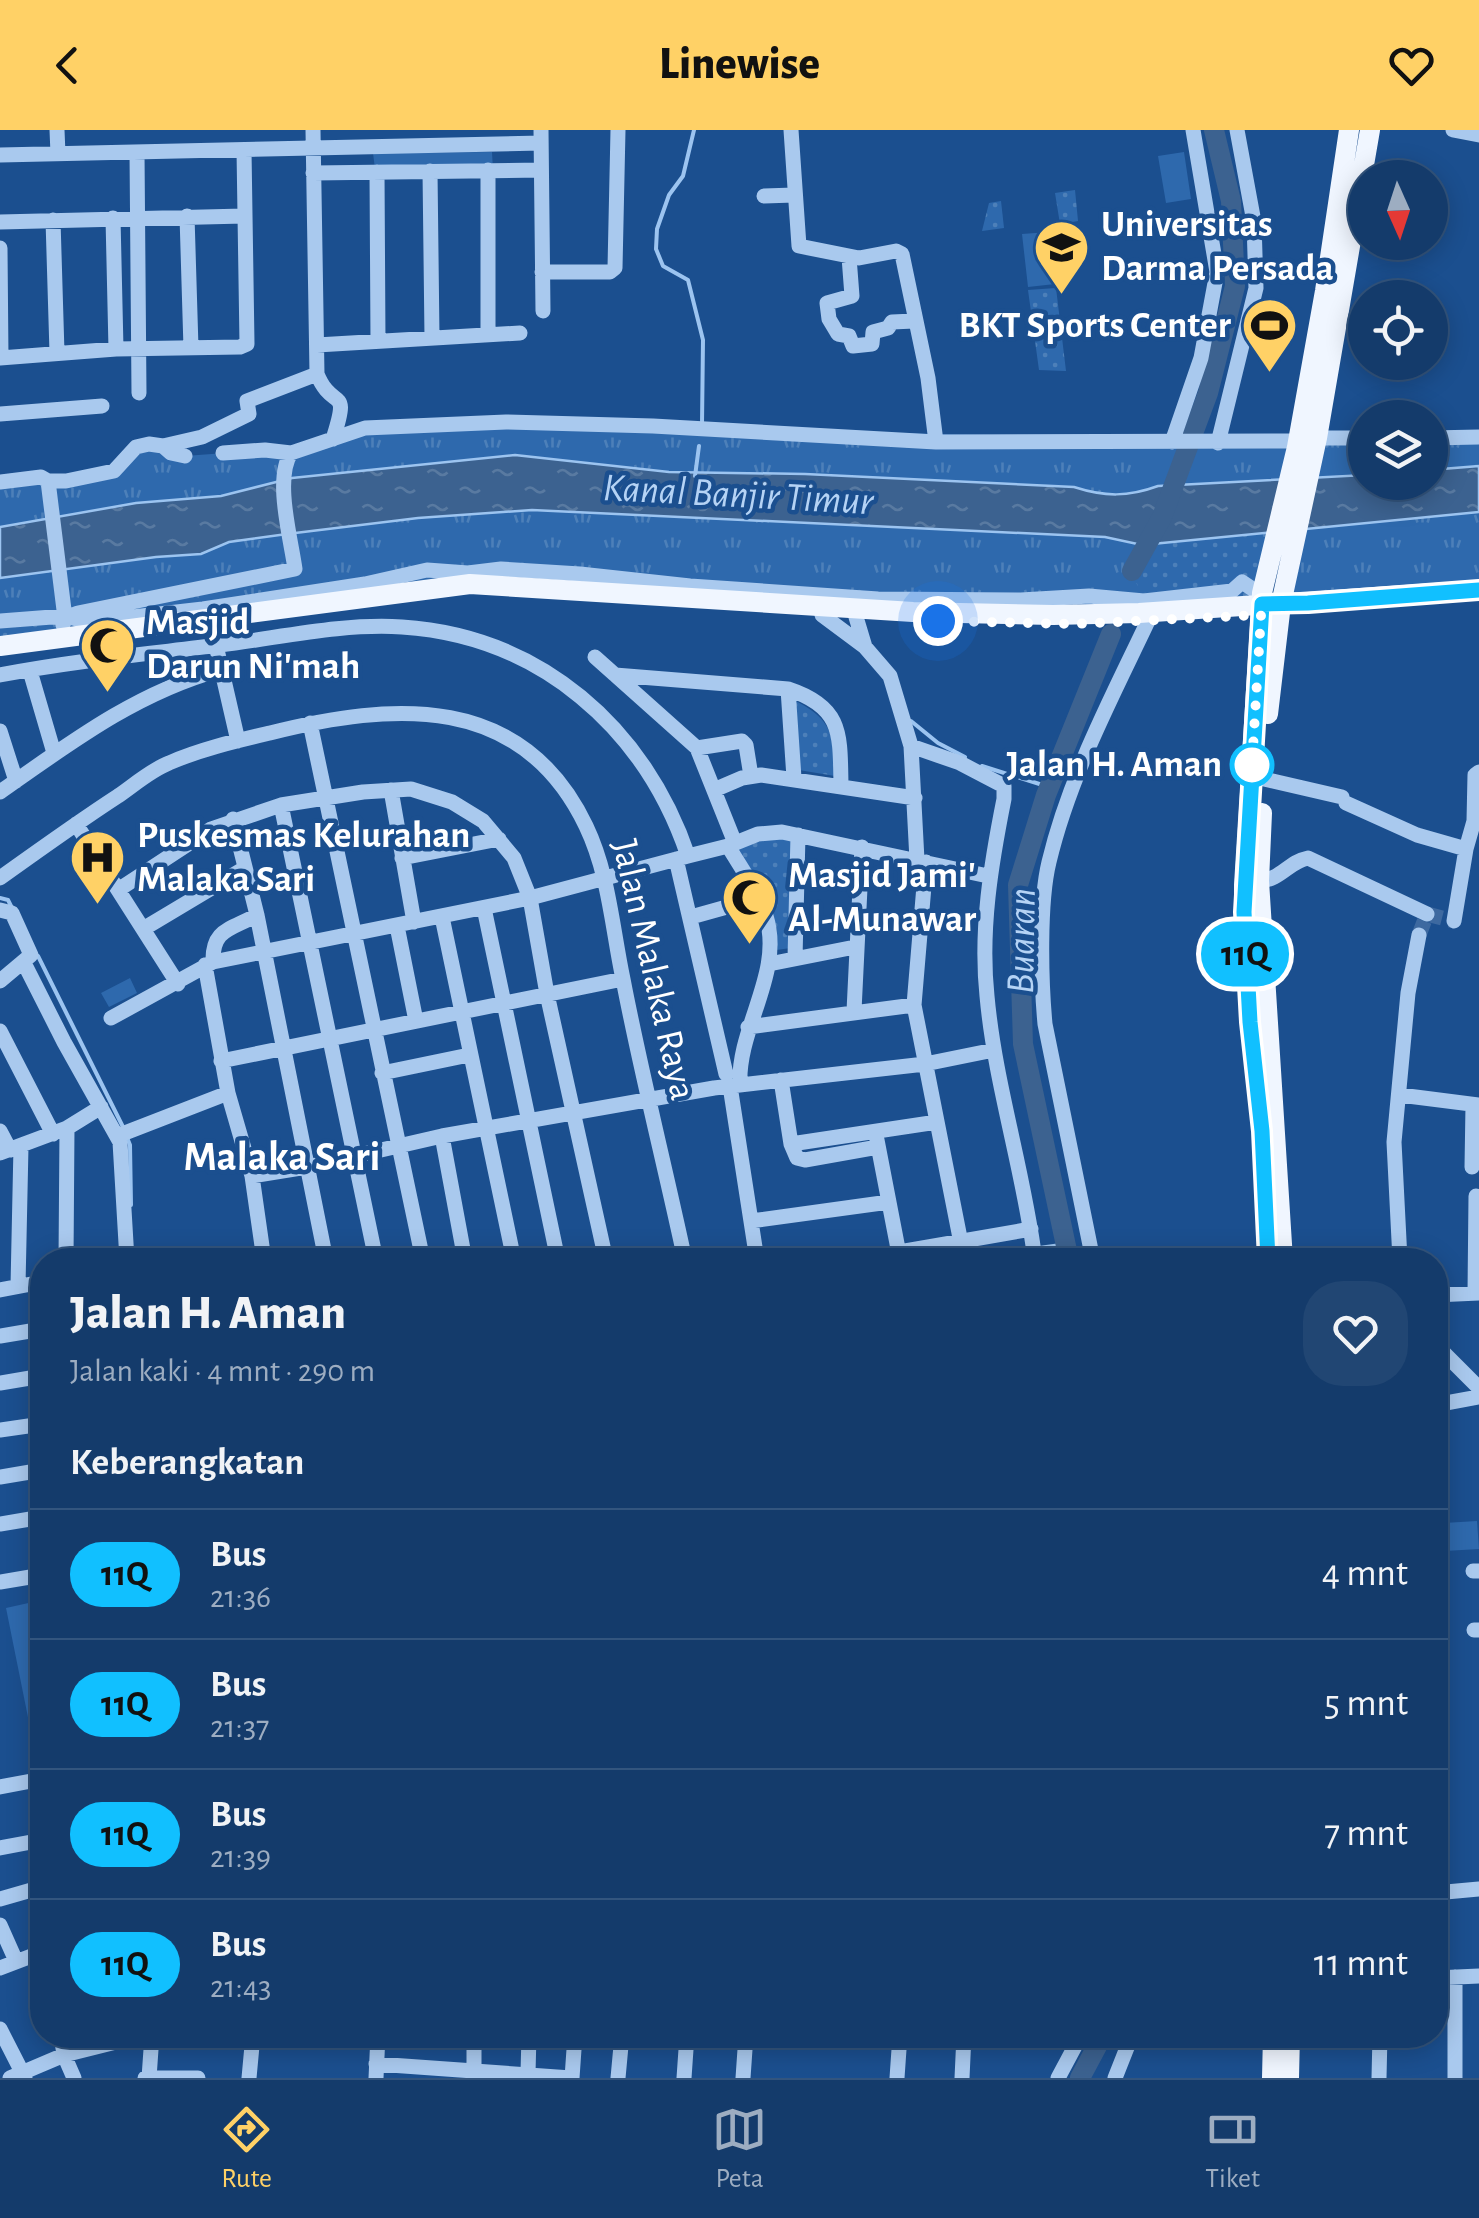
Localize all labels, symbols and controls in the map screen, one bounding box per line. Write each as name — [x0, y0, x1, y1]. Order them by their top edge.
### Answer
icon: back — [40, 38, 95, 93]
icon: heart — [1384, 38, 1439, 93]
text: Linewise — [659, 42, 820, 87]
north arrow — [1348, 160, 1448, 260]
map controls — [1348, 160, 1448, 500]
place label: Universitas Darma Persada — [1101, 206, 1334, 288]
school or university icon: Universitas Darma Persada — [1032, 217, 1092, 296]
button: locate — [1348, 280, 1448, 380]
sports icon: BKT Sports Center — [1240, 296, 1300, 375]
place label: BKT Sports Center — [958, 307, 1232, 345]
button: layers — [1348, 400, 1448, 500]
water label: Kanal Banjir Timur — [602, 468, 875, 524]
your location — [913, 596, 963, 646]
place label: Masjid Darun Ni'mah — [146, 604, 360, 686]
mosque icon: Masjid Darun Ni'mah — [77, 615, 137, 694]
marker: Jalan H. Aman — [1231, 744, 1273, 786]
place label: Jalan H. Aman — [1007, 746, 1222, 784]
place label: Puskesmas Kelurahan Malaka Sari — [137, 817, 470, 899]
hospital icon: Puskesmas Kelurahan Malaka Sari — [68, 828, 128, 907]
street label: Jalan Malaka Raya — [605, 836, 701, 1104]
place label: Masjid Jami' Al-Munawar — [788, 857, 977, 939]
mosque icon: Masjid Jami' Al-Munawar — [719, 868, 779, 947]
water label: Buaran — [1001, 888, 1043, 994]
line badge: 11Q — [1188, 922, 1302, 986]
text: 11Q — [1221, 937, 1269, 972]
district label: Malaka Sari — [184, 1136, 380, 1178]
button: heart — [1303, 1281, 1408, 1386]
text: Jalan H. Aman — [70, 1290, 346, 1338]
text: Jalan kaki · 4 mnt · 290 m — [70, 1355, 375, 1387]
text: Keberangkatan — [70, 1444, 304, 1482]
text: Bus — [210, 1536, 266, 1574]
text: 4 mnt — [1322, 1555, 1408, 1593]
text: 11Q — [101, 1557, 149, 1592]
text: 21:36 — [210, 1581, 271, 1613]
text: Bus — [210, 1666, 266, 1704]
text: 5 mnt — [1324, 1685, 1408, 1723]
text: 11Q — [101, 1687, 149, 1722]
text: 21:37 — [210, 1711, 269, 1743]
text: Bus — [210, 1796, 266, 1834]
text: 7 mnt — [1324, 1815, 1408, 1853]
text: 11Q — [101, 1817, 149, 1852]
text: 21:39 — [210, 1841, 271, 1873]
text: Bus — [210, 1926, 266, 1964]
text: 11 mnt — [1314, 1945, 1408, 1983]
text: 11Q — [101, 1947, 149, 1982]
text: 21:43 — [210, 1971, 271, 2003]
tab: Rute — [219, 2102, 274, 2196]
tab: Peta — [712, 2102, 767, 2196]
tab: Tiket — [1205, 2102, 1260, 2196]

